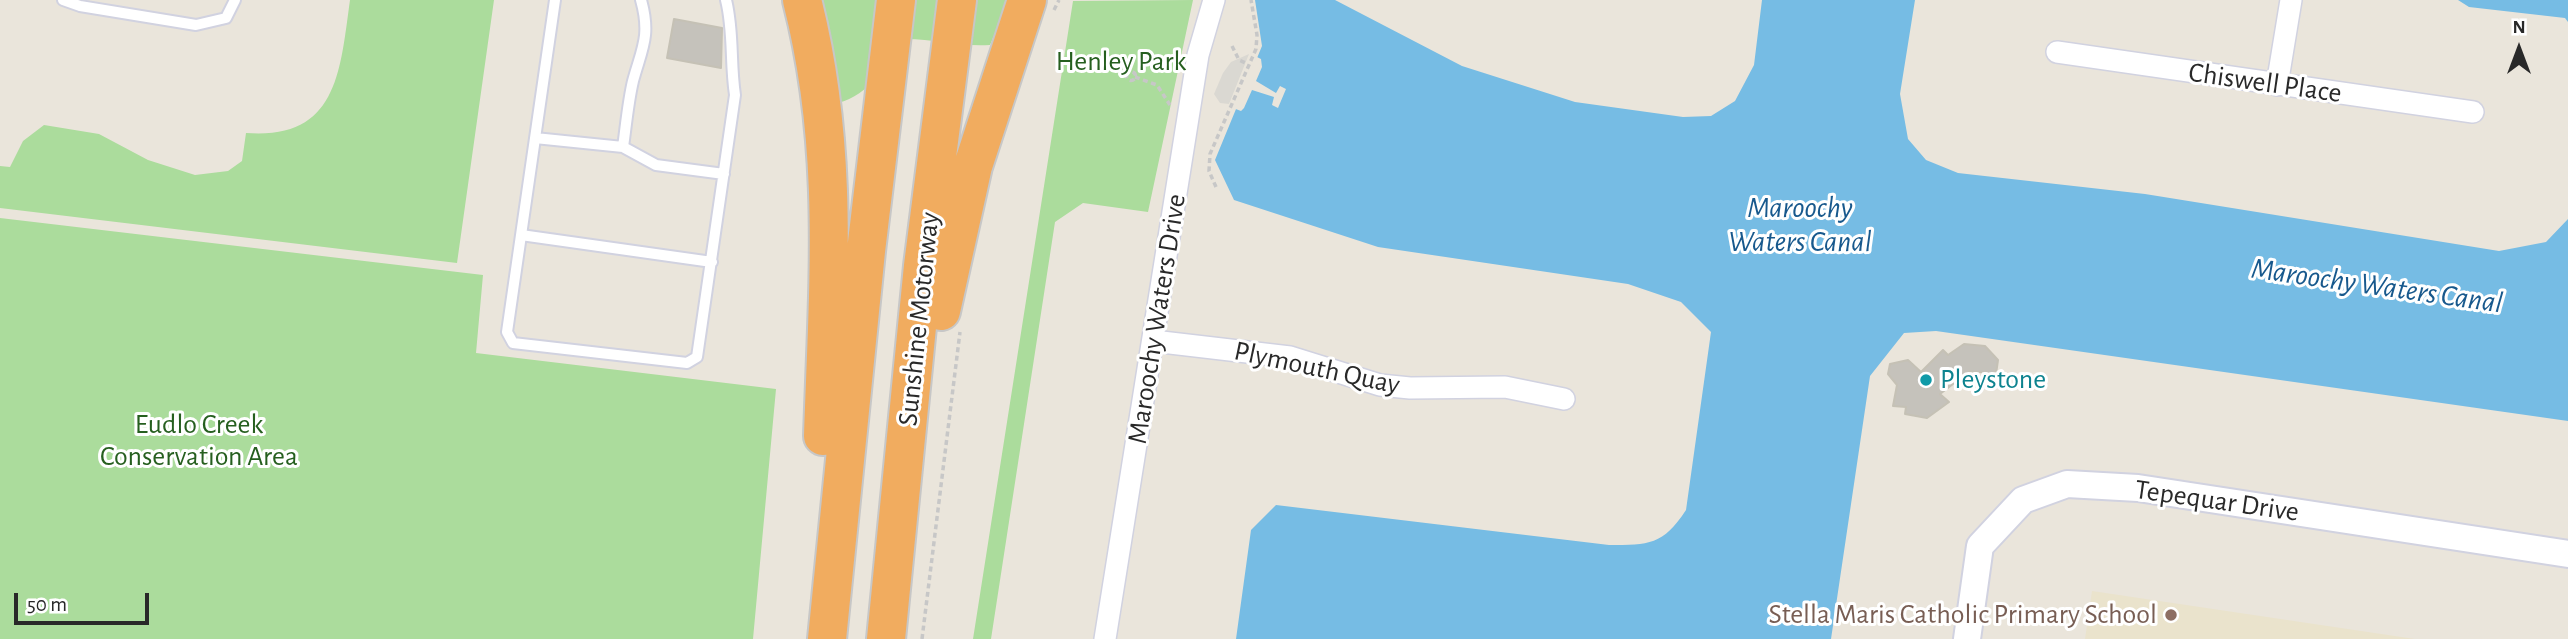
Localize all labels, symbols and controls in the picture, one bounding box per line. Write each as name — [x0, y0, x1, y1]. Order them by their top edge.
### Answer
north arrow — [2484, 14, 2554, 84]
text: N — [2512, 18, 2526, 37]
park label: Henley Park — [1056, 45, 1186, 79]
street label: Chiswell Place — [2186, 56, 2344, 110]
water label: Maroochy Waters Canal — [1728, 190, 1872, 260]
street label: Maroochy Waters Drive — [1121, 192, 1193, 446]
street label: Sunshine Motorway — [891, 210, 947, 428]
water label: Maroochy Waters Canal — [2249, 251, 2505, 321]
street label: Plymouth Quay — [1231, 334, 1403, 402]
place label: Pleystone — [1940, 363, 2046, 397]
marker: Pleystone — [1918, 372, 1934, 388]
park label: Eudlo Creek Conservation Area — [100, 408, 298, 474]
street label: Tepequar Drive — [2133, 473, 2301, 529]
scale bar — [18, 580, 152, 624]
text: 50 m — [27, 594, 67, 615]
place label: Stella Maris Catholic Primary School — [1768, 598, 2157, 632]
marker: Stella Maris Catholic Primary School — [2163, 607, 2179, 623]

